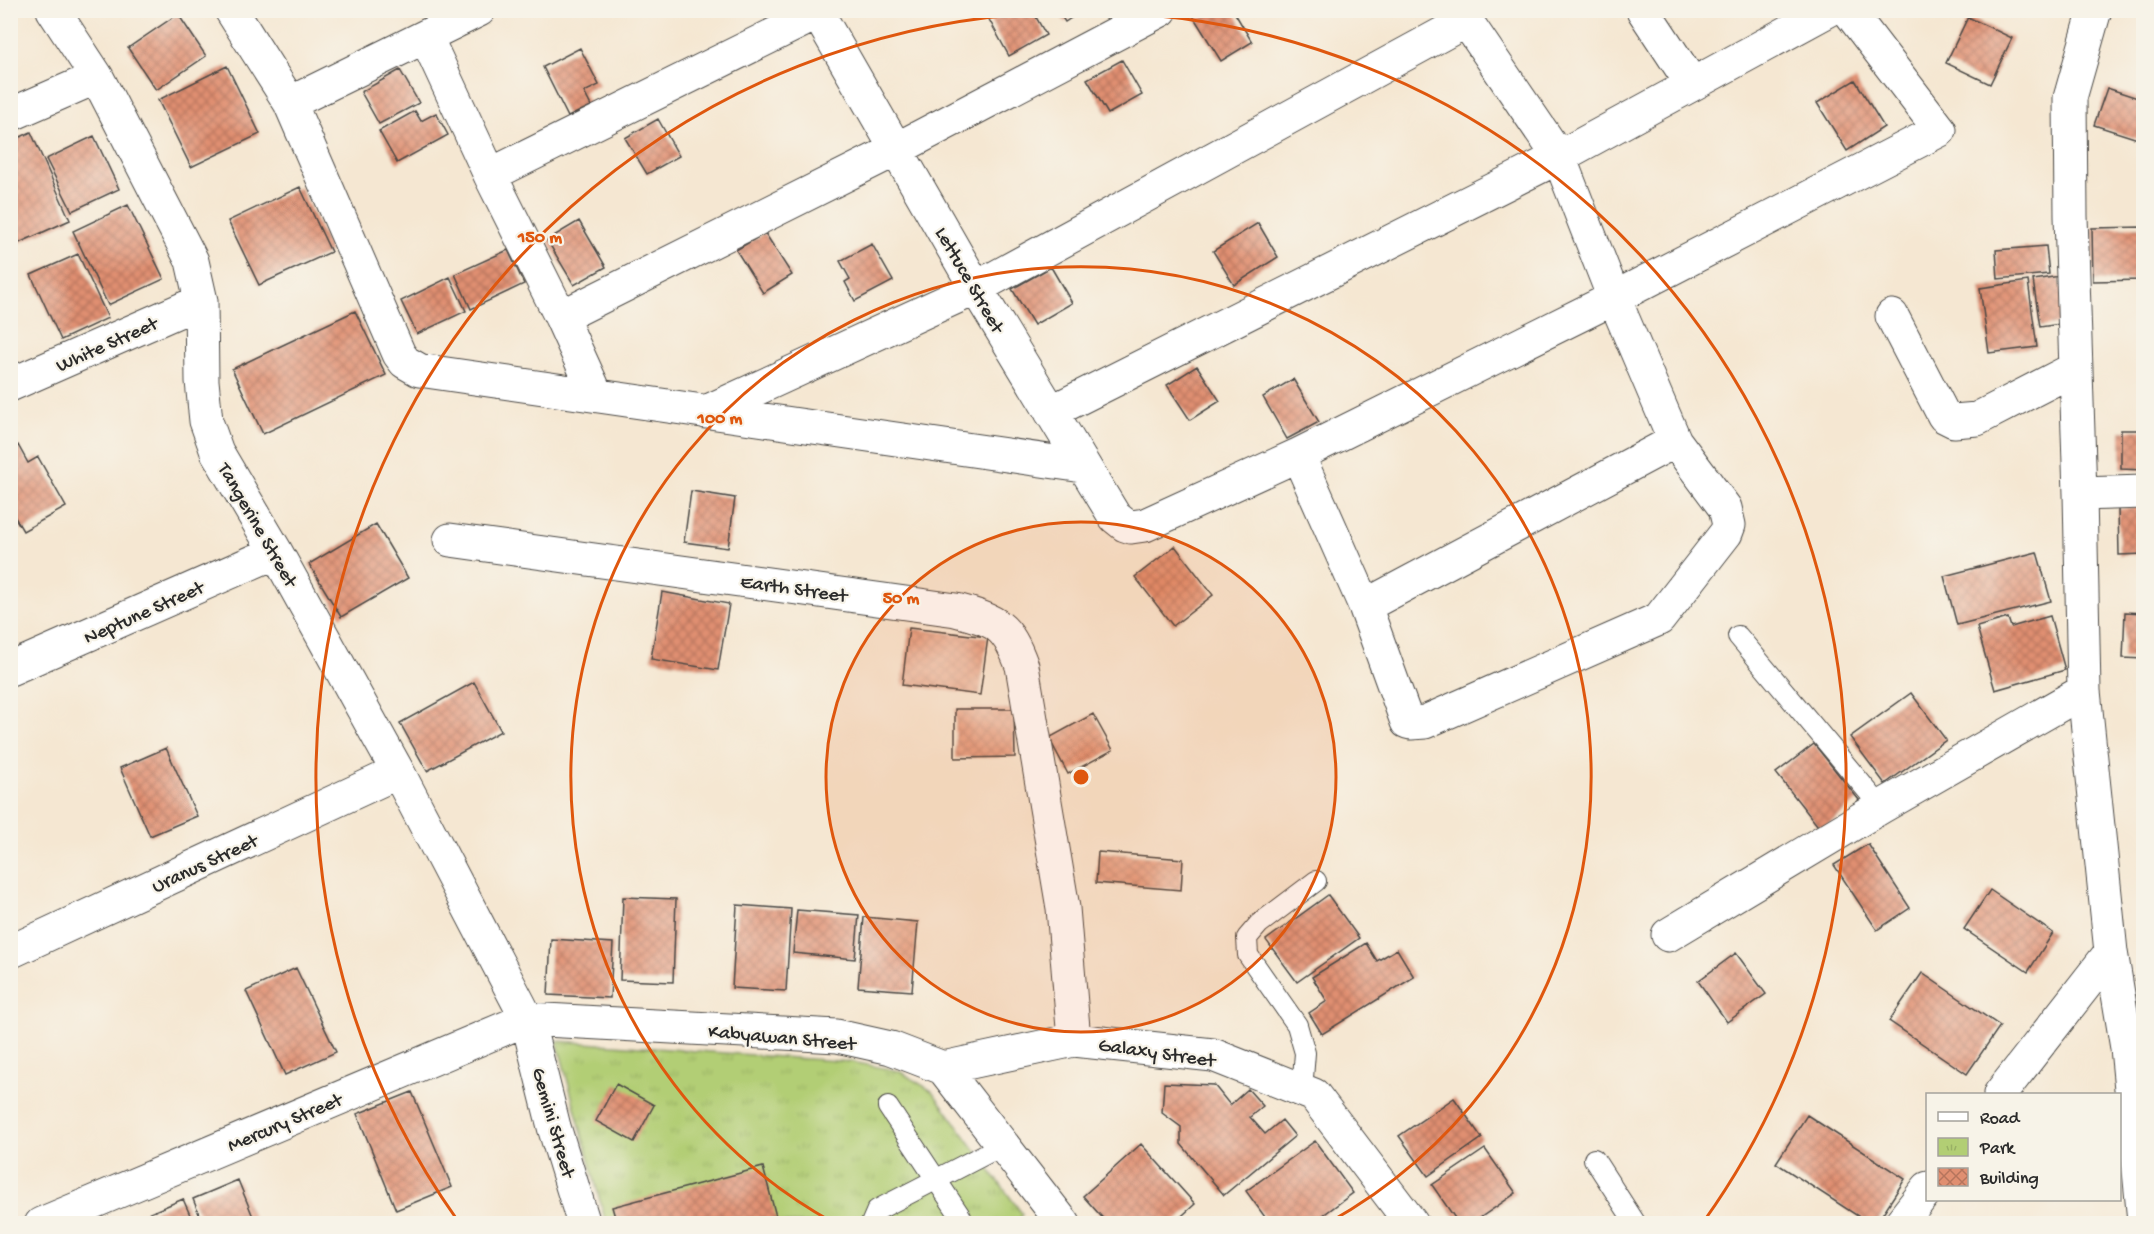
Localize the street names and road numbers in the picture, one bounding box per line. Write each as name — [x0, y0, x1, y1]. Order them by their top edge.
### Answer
street label: Lettuce Street — [928, 224, 1008, 339]
street label: White Street — [53, 313, 163, 379]
street label: Tangerine Street — [211, 459, 302, 593]
street label: Earth Street — [739, 572, 850, 610]
street label: Neptune Street — [81, 577, 210, 651]
street label: Uranus Street — [149, 830, 264, 900]
street label: Kabyawan Street — [707, 1022, 858, 1058]
street label: Galaxy Street — [1097, 1035, 1218, 1074]
street label: Gemini Street — [525, 1065, 579, 1182]
street label: Mercury Street — [225, 1089, 348, 1159]

